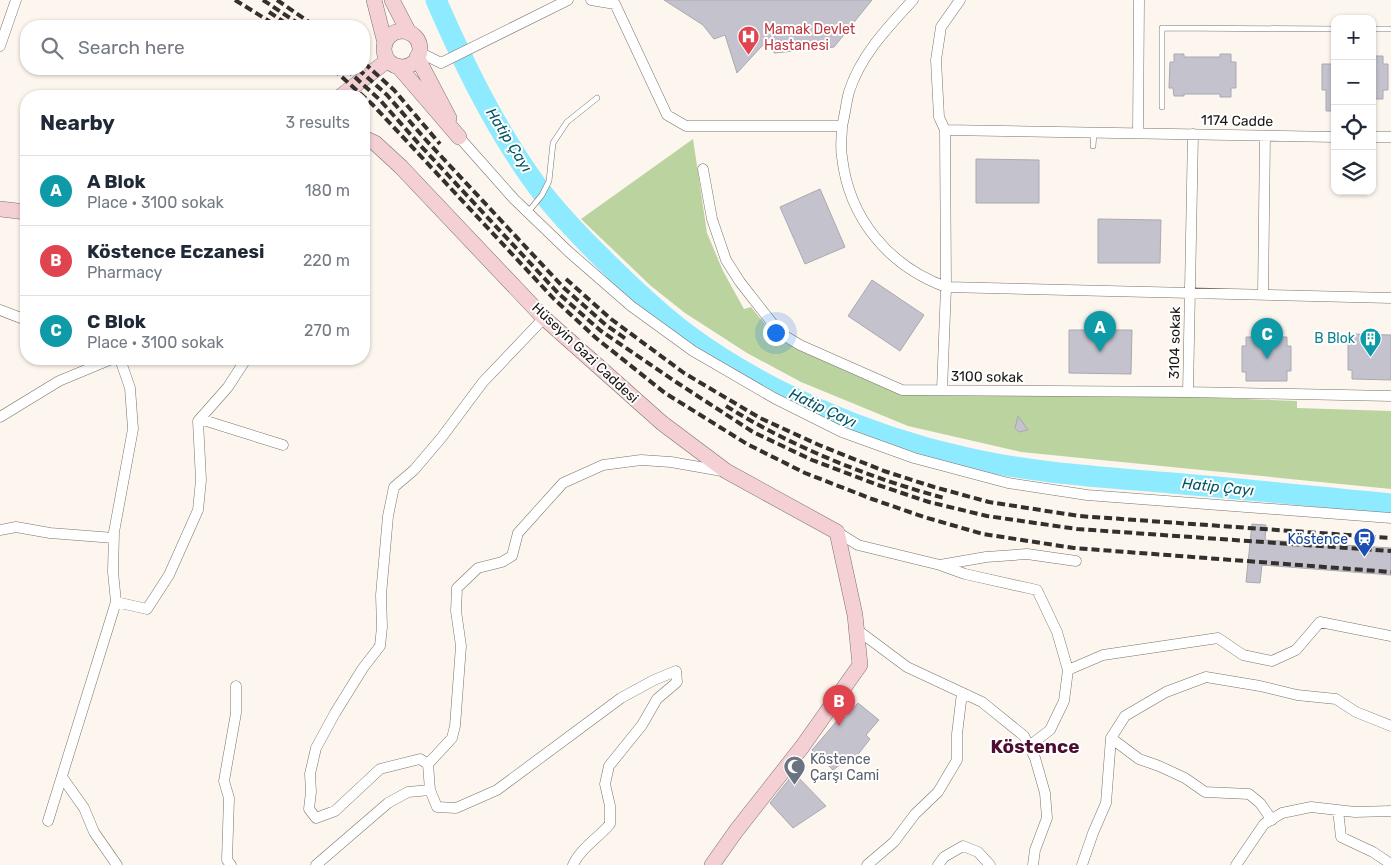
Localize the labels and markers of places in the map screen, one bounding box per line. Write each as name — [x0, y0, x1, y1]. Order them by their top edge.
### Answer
place label: Mamak Devlet Hastanesi — [764, 21, 856, 54]
hospital icon: Mamak Devlet Hastanesi — [736, 25, 760, 56]
pin: A — [1084, 311, 1116, 352]
pin: C — [1251, 318, 1283, 359]
building icon: B Blok — [1359, 326, 1383, 357]
place label: B Blok — [1314, 330, 1356, 347]
station icon: Köstence — [1352, 527, 1376, 558]
place label: Köstence — [1287, 531, 1348, 548]
pin: B — [823, 685, 855, 726]
place label: Köstence Çarşı Cami — [810, 751, 879, 784]
mosque icon: Köstence Çarşı Cami — [782, 755, 806, 786]

